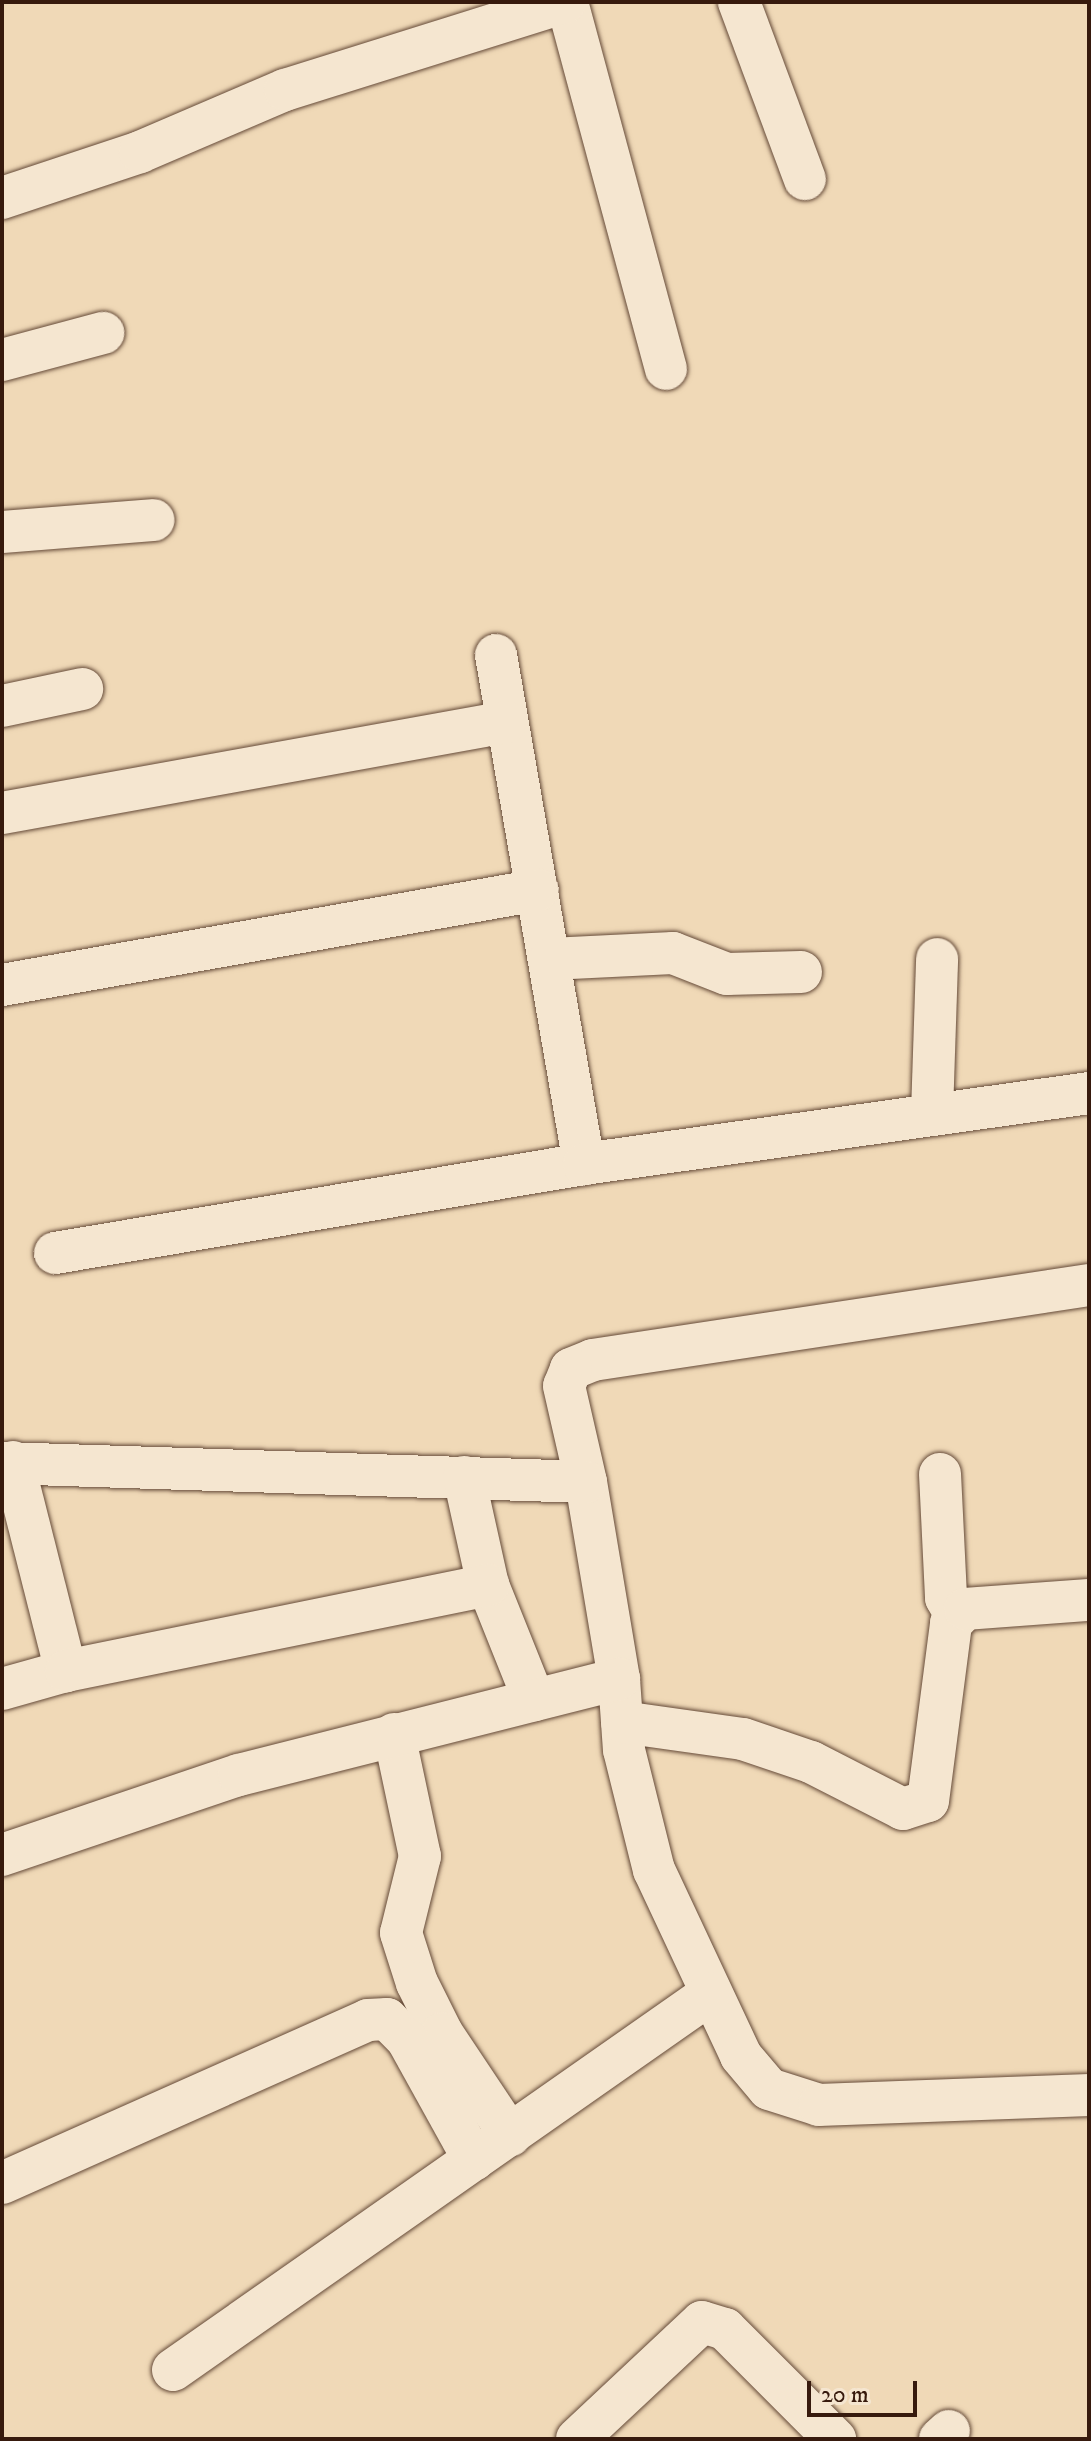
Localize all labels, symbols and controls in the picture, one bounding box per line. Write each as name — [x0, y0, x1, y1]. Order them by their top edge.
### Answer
scale bar — [811, 2365, 921, 2415]
text: 20 m — [821, 2380, 869, 2410]

